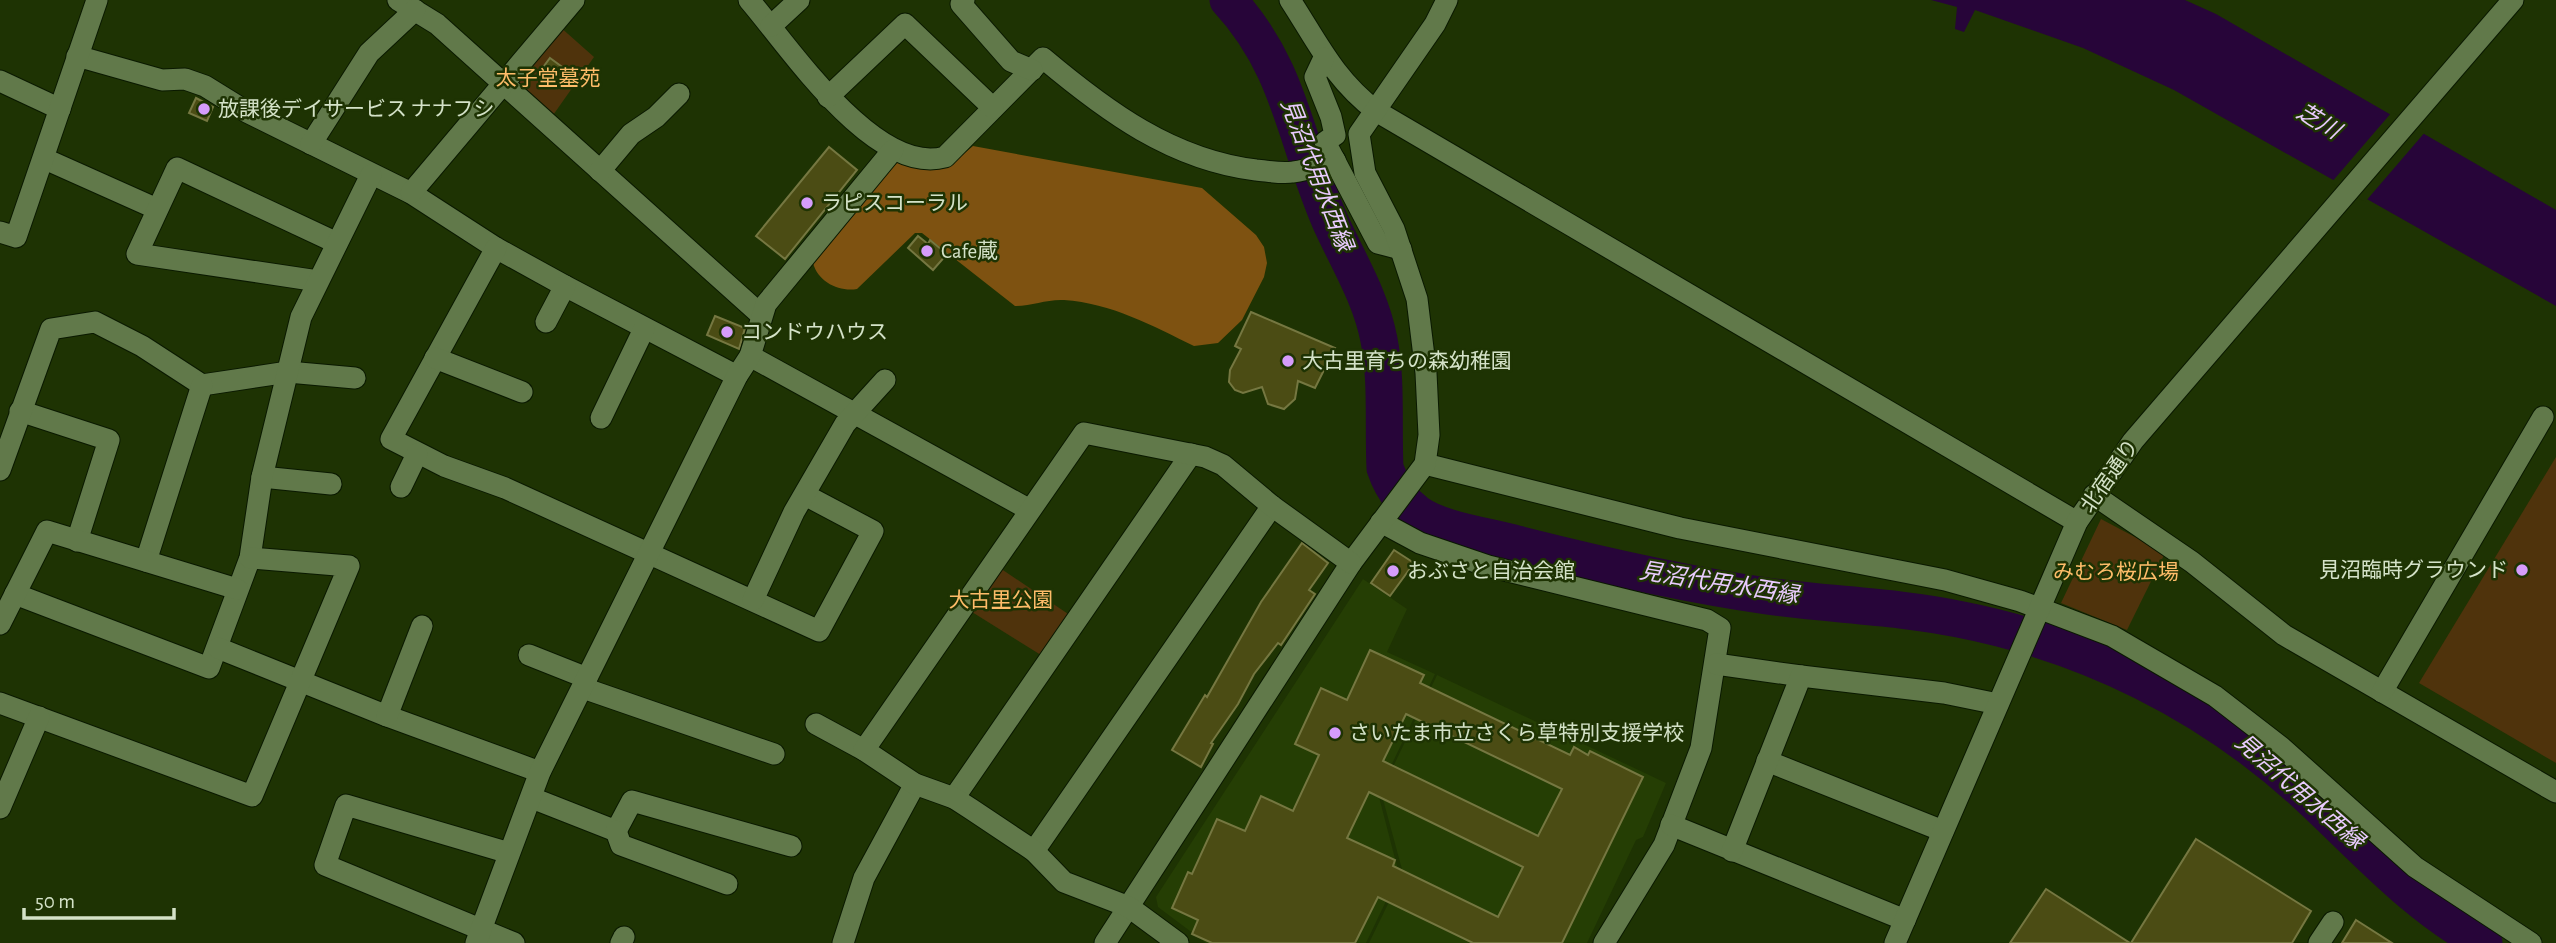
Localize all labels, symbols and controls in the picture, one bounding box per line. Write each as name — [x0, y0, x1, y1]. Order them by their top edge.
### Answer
park label: 太子堂墓苑 — [496, 67, 601, 89]
water label: 見沼代用水西縁 — [1276, 95, 1359, 257]
place label: 放課後デイサービス ナナフシ — [218, 98, 494, 120]
water label: 芝川 — [2292, 99, 2347, 145]
marker: 放課後デイサービス ナナフシ — [196, 101, 212, 117]
place label: ラピスコーラル — [821, 192, 968, 214]
marker: ラピスコーラル — [799, 195, 815, 211]
place label: Cafe蔵 — [941, 240, 998, 262]
marker: Cafe蔵 — [919, 243, 935, 259]
place label: コンドウハウス — [741, 322, 888, 343]
marker: コンドウハウス — [719, 324, 735, 340]
place label: 大古里育ちの森幼稚園 — [1302, 350, 1512, 372]
marker: 大古里育ちの森幼稚園 — [1280, 353, 1296, 369]
street label: 北宿通り — [2076, 435, 2143, 516]
water label: 見沼代用水西縁 — [1638, 558, 1804, 608]
place label: 見沼臨時グラウンド — [2319, 559, 2508, 581]
place label: おぶさと自治会館 — [1407, 560, 1575, 582]
park label: みむろ桜広場 — [2053, 561, 2179, 583]
marker: 見沼臨時グラウンド — [2514, 562, 2530, 578]
marker: おぶさと自治会館 — [1385, 563, 1401, 579]
park label: 大古里公園 — [949, 589, 1054, 611]
place label: さいたま市立さくら草特別支援学校 — [1349, 722, 1684, 744]
marker: さいたま市立さくら草特別支援学校 — [1327, 725, 1343, 741]
water label: 見沼代用水西縁 — [2231, 729, 2371, 855]
scale bar — [24, 876, 175, 920]
text: 50 m — [35, 891, 75, 912]

